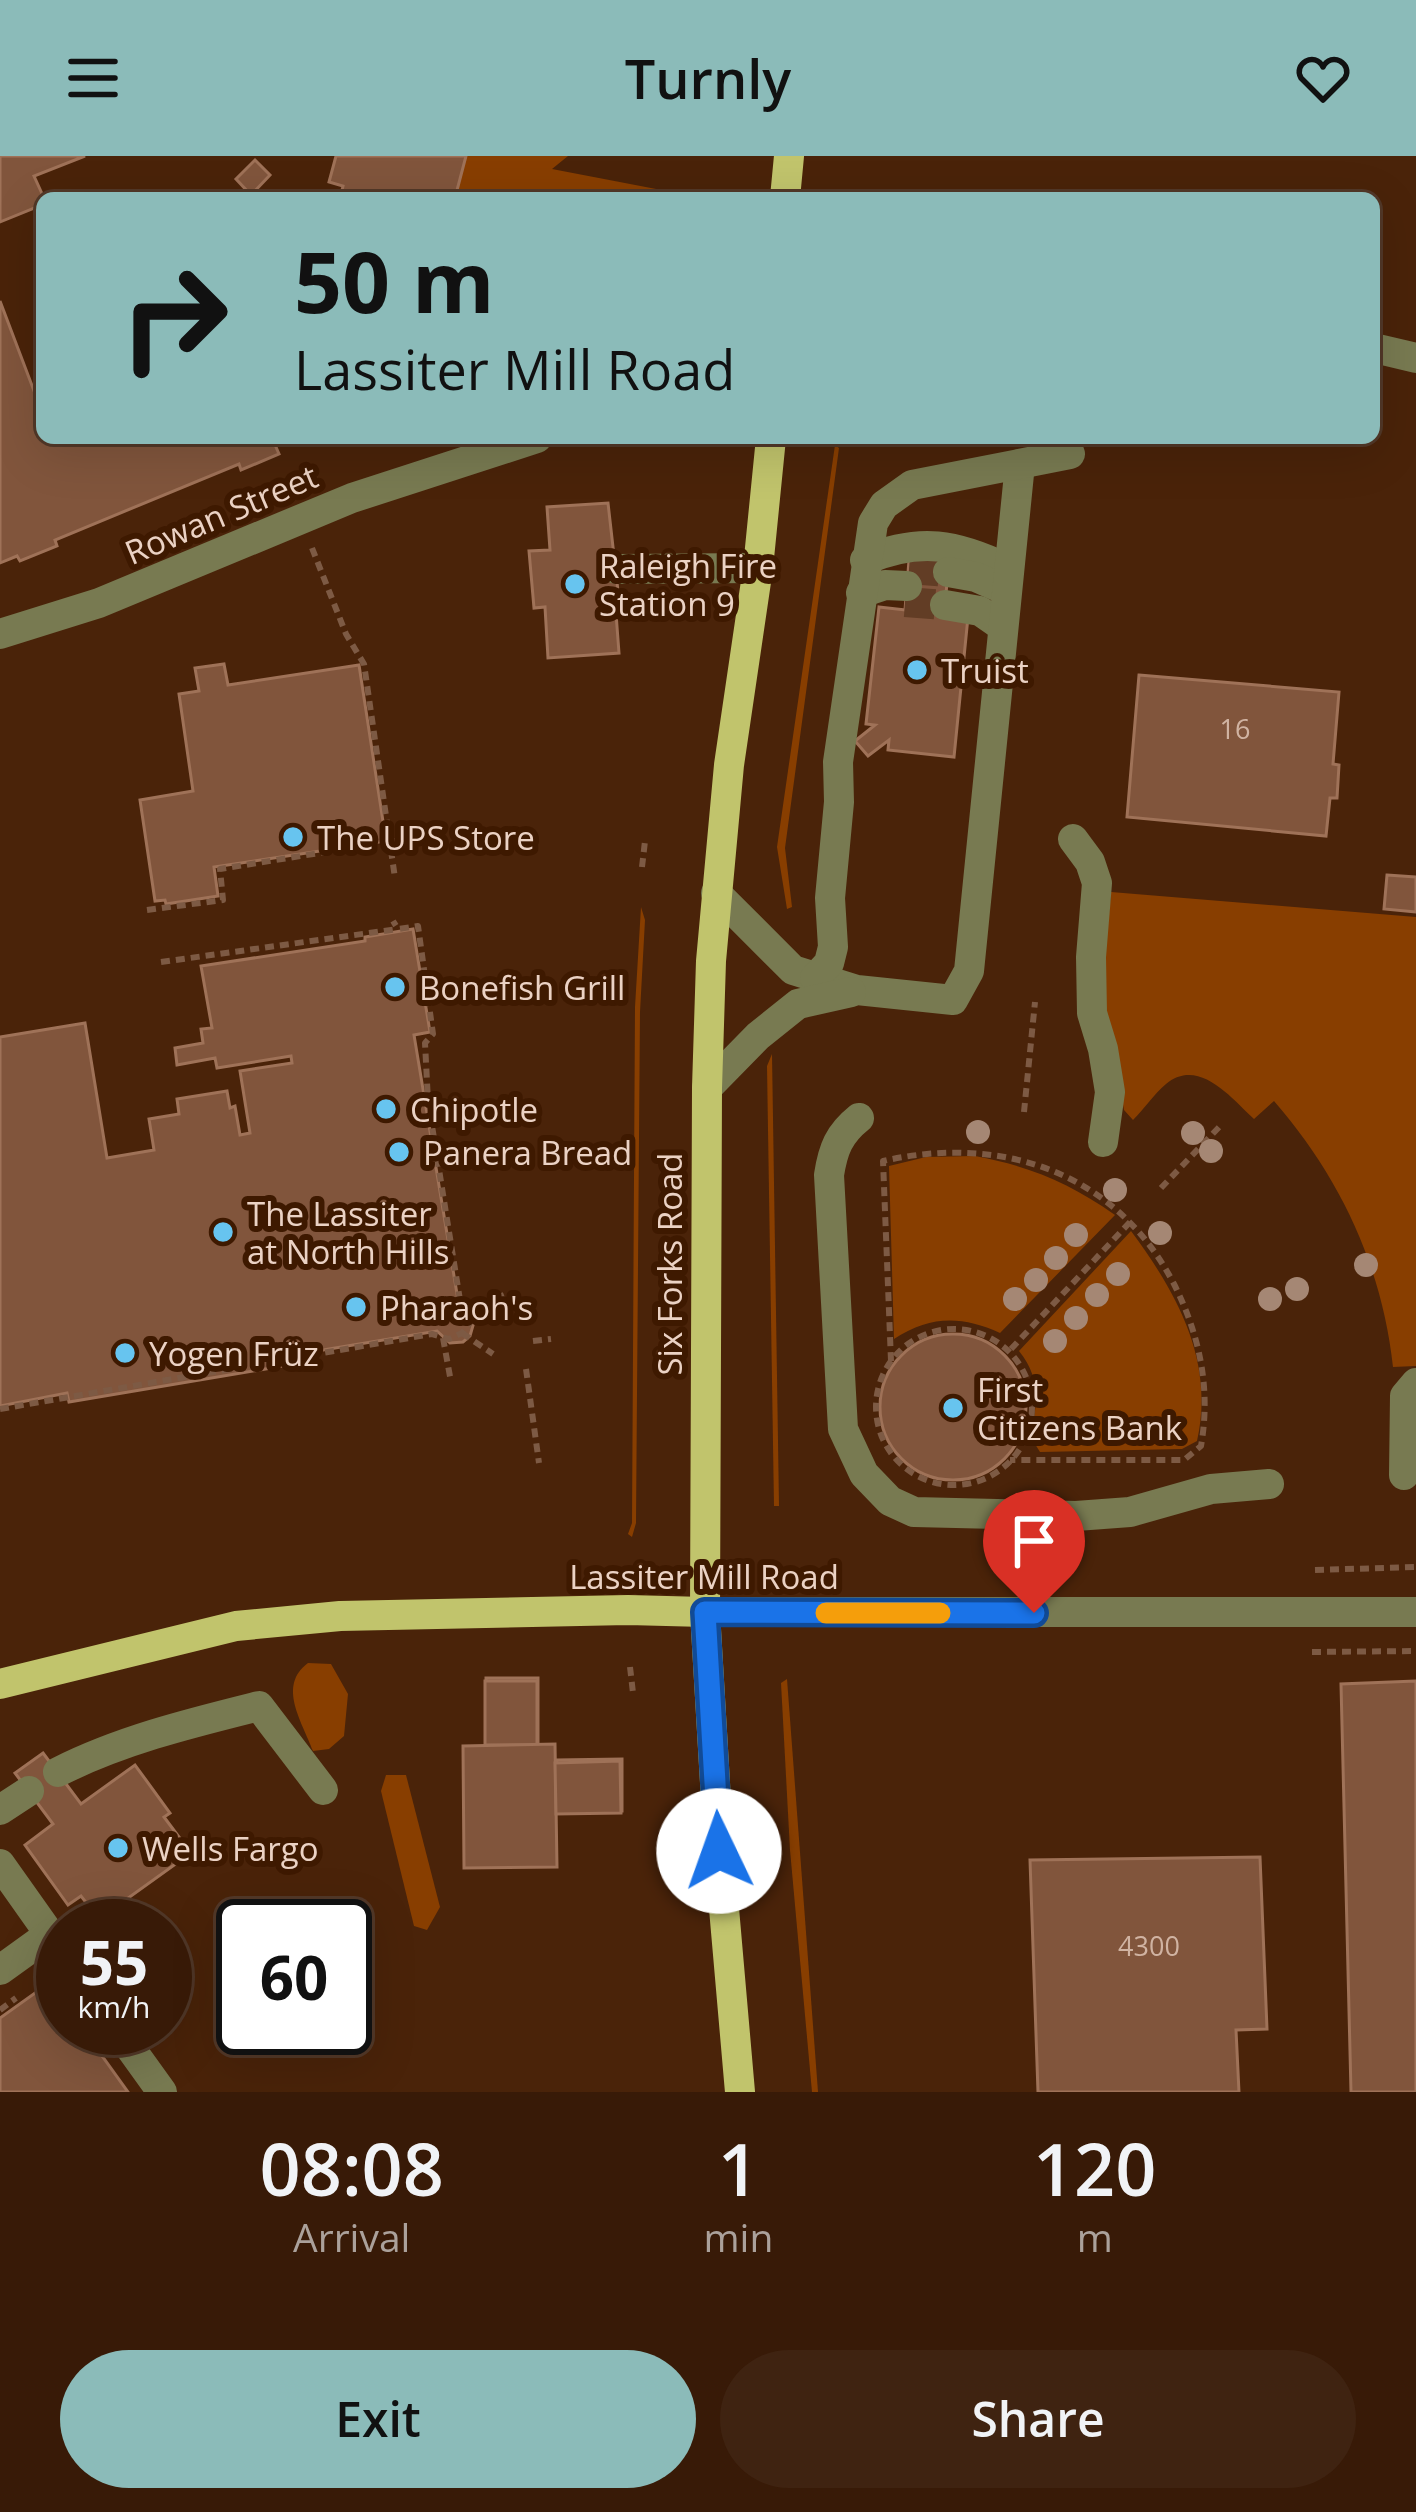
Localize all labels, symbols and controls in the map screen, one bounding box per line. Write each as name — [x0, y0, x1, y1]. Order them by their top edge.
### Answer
text: Turnly — [625, 41, 791, 115]
icon: menu — [60, 45, 126, 111]
icon: heart — [1290, 45, 1356, 111]
text: 50 m — [294, 223, 494, 338]
icon: right — [96, 240, 252, 396]
text: Lassiter Mill Road — [294, 332, 735, 406]
street label: Rowan Street — [118, 453, 324, 575]
place label: Raleigh Fire Station 9 — [599, 543, 777, 626]
marker: Raleigh Fire Station 9 — [562, 571, 588, 597]
place label: Truist — [941, 648, 1029, 693]
marker: Truist — [904, 657, 930, 683]
house number: 16 — [1220, 710, 1250, 747]
place label: The UPS Store — [317, 815, 535, 860]
marker: The UPS Store — [280, 824, 306, 850]
place label: Bonefish Grill — [419, 965, 625, 1010]
marker: Bonefish Grill — [382, 974, 408, 1000]
place label: Chipotle — [410, 1087, 538, 1132]
marker: Chipotle — [373, 1096, 399, 1122]
place label: Panera Bread — [423, 1130, 632, 1175]
marker: Panera Bread — [386, 1139, 412, 1165]
street label: Six Forks Road — [647, 1152, 692, 1376]
place label: The Lassiter at North Hills — [247, 1191, 449, 1274]
marker: The Lassiter at North Hills — [210, 1219, 236, 1245]
place label: Pharaoh's — [380, 1285, 533, 1330]
marker: Pharaoh's — [343, 1294, 369, 1320]
place label: Yogen Früz — [149, 1331, 319, 1376]
marker: Yogen Früz — [112, 1340, 138, 1366]
place label: First Citizens Bank — [977, 1367, 1183, 1450]
marker: First Citizens Bank — [940, 1395, 966, 1421]
pin — [983, 1490, 1085, 1613]
icon: arrive — [1001, 1508, 1067, 1574]
street label: Lassiter Mill Road — [569, 1554, 839, 1599]
position arrow — [656, 1788, 782, 1914]
place label: Wells Fargo — [142, 1826, 319, 1871]
marker: Wells Fargo — [105, 1835, 131, 1861]
speed limit sign: 60 — [216, 1899, 372, 2055]
text: 55 — [80, 1921, 148, 2003]
house number: 4300 — [1118, 1927, 1180, 1964]
text: km/h — [78, 1986, 150, 2027]
text: 08:08 — [260, 2119, 444, 2217]
text: 1 — [718, 2119, 759, 2217]
text: 120 — [1033, 2119, 1156, 2217]
text: Arrival — [293, 2210, 410, 2263]
text: min — [704, 2210, 773, 2263]
text: m — [1077, 2210, 1113, 2263]
button: Exit — [60, 2350, 696, 2488]
button: Share — [720, 2350, 1356, 2488]

